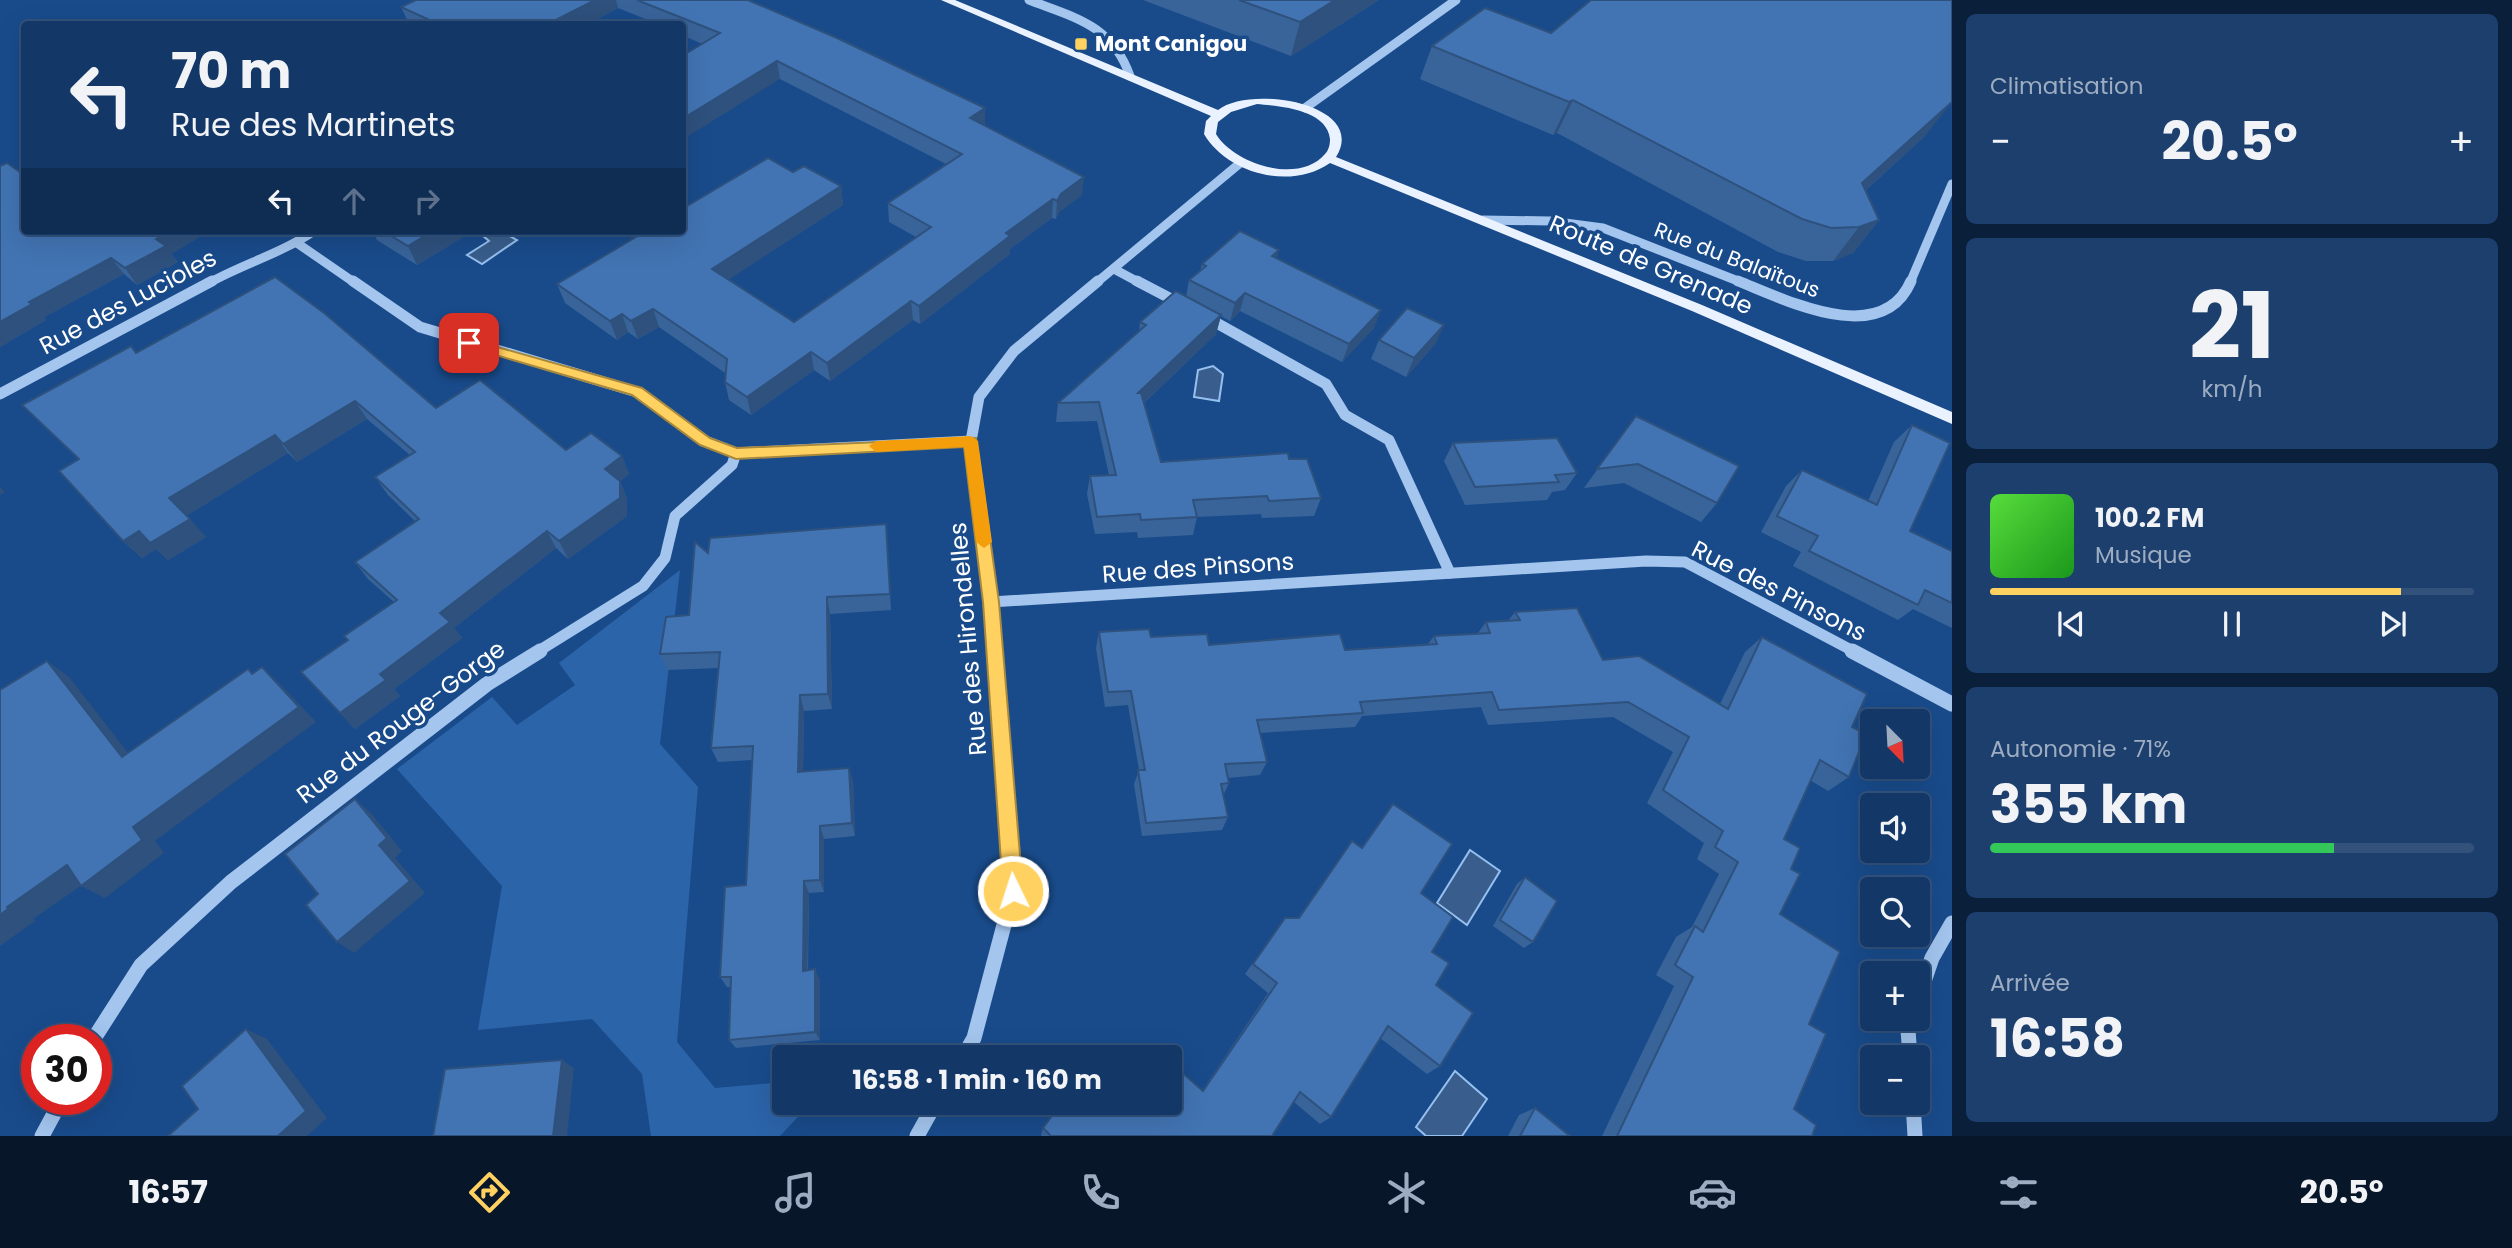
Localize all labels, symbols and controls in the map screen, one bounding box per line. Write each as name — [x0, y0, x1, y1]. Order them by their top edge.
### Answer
place label: Mont Canigou — [1095, 29, 1247, 58]
marker: Mont Canigou — [1073, 36, 1089, 52]
text: 70 m — [171, 37, 291, 105]
icon: left — [56, 49, 147, 140]
text: Climatisation — [1990, 70, 2143, 102]
text: Rue des Martinets — [171, 102, 455, 147]
text: 20.5° — [2161, 105, 2298, 178]
text: − — [1990, 115, 2011, 168]
text: + — [2448, 115, 2474, 168]
icon: left — [262, 182, 300, 220]
icon: ahead — [335, 182, 373, 220]
icon: right — [408, 182, 446, 220]
street label: Route de Grenade — [1544, 207, 1758, 322]
street label: Rue du Balaïtous — [1650, 215, 1824, 304]
street label: Rue des Lucioles — [33, 241, 222, 362]
text: 21 — [2189, 262, 2275, 390]
pin — [439, 313, 499, 373]
icon: arrive — [450, 324, 488, 362]
text: km/h — [2201, 373, 2263, 405]
text: 100.2 FM — [2095, 500, 2204, 536]
street label: Rue des Hirondelles — [941, 521, 994, 757]
street label: Rue des Pinsons — [1686, 532, 1872, 649]
text: Musique — [2095, 539, 2192, 571]
street label: Rue des Pinsons — [1101, 544, 1295, 591]
icon: previous — [2052, 605, 2090, 643]
icon: pause — [2213, 605, 2251, 643]
icon: next — [2374, 605, 2412, 643]
street label: Rue du Rouge-Gorge — [290, 632, 512, 811]
north arrow — [1860, 709, 1930, 779]
map controls — [1860, 709, 1930, 1115]
text: Autonomie · 71% — [1990, 733, 2171, 765]
text: 355 km — [1990, 768, 2187, 841]
button: sound — [1860, 793, 1930, 863]
position arrow — [976, 854, 1050, 928]
button: search — [1860, 877, 1930, 947]
button: + — [1860, 961, 1930, 1031]
text: Arrivée — [1990, 967, 2070, 999]
text: 16:58 — [1990, 1002, 2125, 1075]
speed limit sign: 30 — [21, 1024, 112, 1115]
button: − — [1860, 1045, 1930, 1115]
text: 16:58 · 1 min · 160 m — [852, 1062, 1102, 1098]
icon: directions — [465, 1168, 514, 1217]
icon: music — [771, 1168, 820, 1217]
icon: phone — [1076, 1168, 1125, 1217]
icon: climate — [1382, 1168, 1431, 1217]
icon: car — [1688, 1168, 1737, 1217]
icon: filters — [1994, 1168, 2043, 1217]
text: 16:57 — [128, 1169, 208, 1214]
text: 20.5° — [2300, 1169, 2384, 1214]

